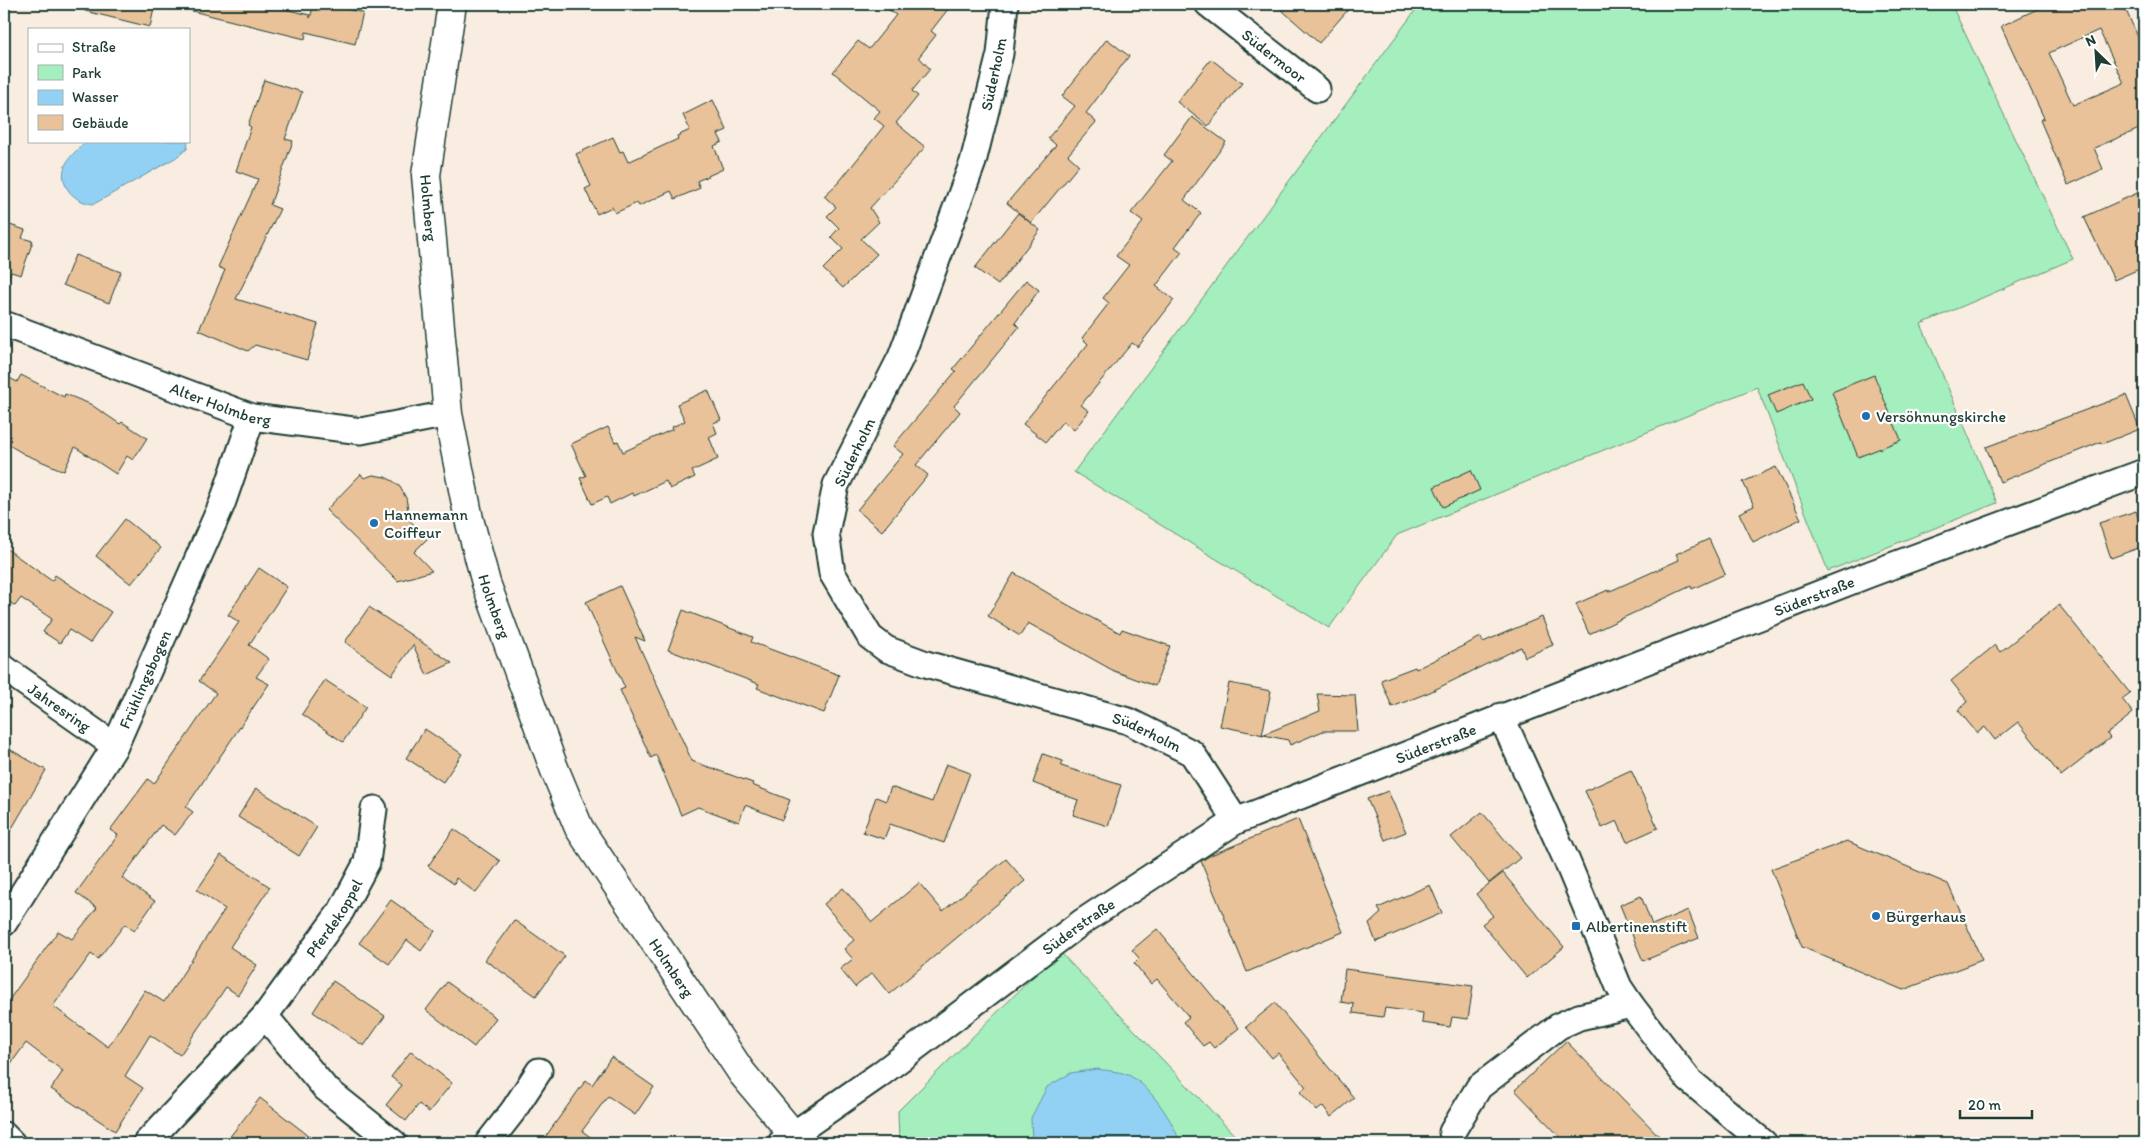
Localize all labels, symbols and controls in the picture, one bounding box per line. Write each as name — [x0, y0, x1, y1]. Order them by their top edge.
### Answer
street label: Südermoor — [1238, 25, 1310, 87]
legend — [28, 28, 190, 142]
north arrow — [2070, 28, 2120, 78]
text: N — [2083, 31, 2099, 50]
street label: Süderholm — [976, 36, 1011, 112]
text: Straße — [72, 38, 116, 56]
text: Park — [72, 64, 102, 82]
text: Wasser — [72, 88, 119, 106]
text: Gebäude — [72, 114, 129, 132]
street label: Holmberg — [416, 174, 441, 243]
street label: Alter Holmberg — [167, 378, 273, 429]
place label: Versöhnungskirche — [1876, 407, 2006, 426]
marker: Versöhnungskirche — [1860, 410, 1872, 422]
street label: Süderholm — [830, 415, 879, 490]
place label: Hannemann Coiffeur — [384, 505, 468, 542]
marker: Hannemann Coiffeur — [368, 517, 380, 529]
street label: Holmberg — [474, 572, 515, 642]
street label: Süderstraße — [1771, 572, 1858, 621]
street label: Frühlingsbogen — [115, 627, 175, 732]
street label: Jahresring — [24, 679, 95, 737]
street label: Süderholm — [1110, 708, 1185, 756]
street label: Süderstraße — [1393, 719, 1479, 768]
street label: Pferdekoppel — [302, 875, 367, 961]
street label: Süderstraße — [1038, 894, 1119, 959]
place label: Bürgerhaus — [1886, 907, 1966, 926]
marker: Bürgerhaus — [1870, 910, 1882, 922]
place label: Albertinenstift — [1586, 917, 1688, 936]
marker: Albertinenstift — [1570, 920, 1582, 932]
street label: Holmberg — [645, 935, 698, 1002]
scale bar — [1960, 1087, 2033, 1119]
text: 20 m — [1968, 1096, 2002, 1114]

